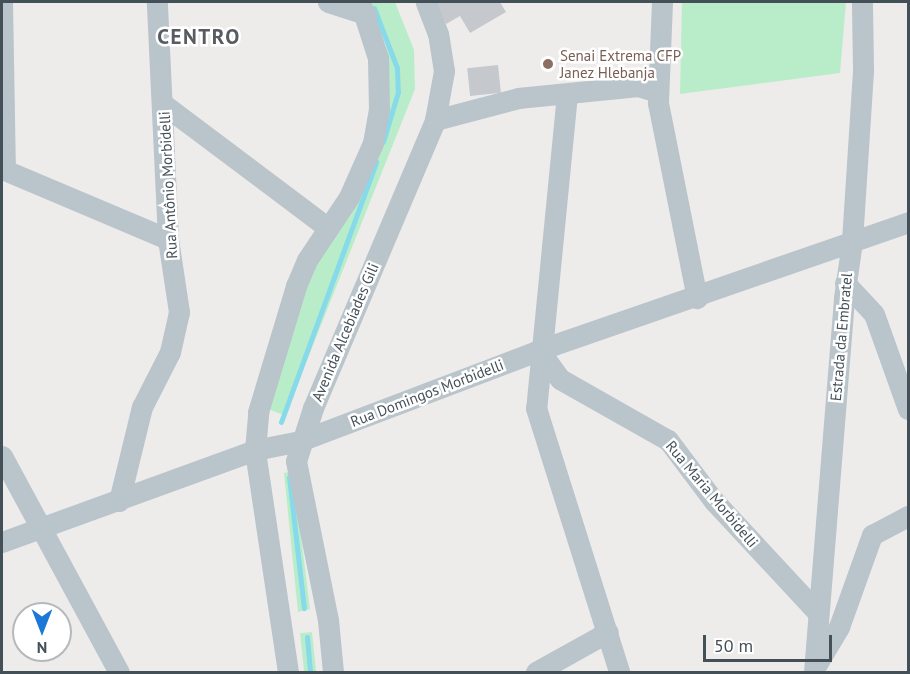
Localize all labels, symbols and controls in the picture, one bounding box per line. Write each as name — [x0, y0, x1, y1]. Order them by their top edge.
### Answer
district label: CENTRO — [157, 24, 241, 50]
place label: Senai Extrema CFP Janez Hlebanja — [560, 46, 681, 81]
marker: Senai Extrema CFP Janez Hlebanja — [541, 57, 555, 71]
street label: Rua Antônio Morbidelli — [155, 111, 181, 259]
street label: Avenida Alcebíades Gili — [308, 260, 382, 404]
street label: Estrada da Embratel — [826, 272, 856, 402]
street label: Rua Domingos Morbidelli — [348, 355, 506, 431]
street label: Rua Maria Morbidelli — [662, 437, 762, 551]
north arrow — [12, 602, 72, 662]
scale bar — [706, 623, 835, 661]
text: 50 m — [714, 634, 753, 657]
text: N — [37, 638, 47, 658]

